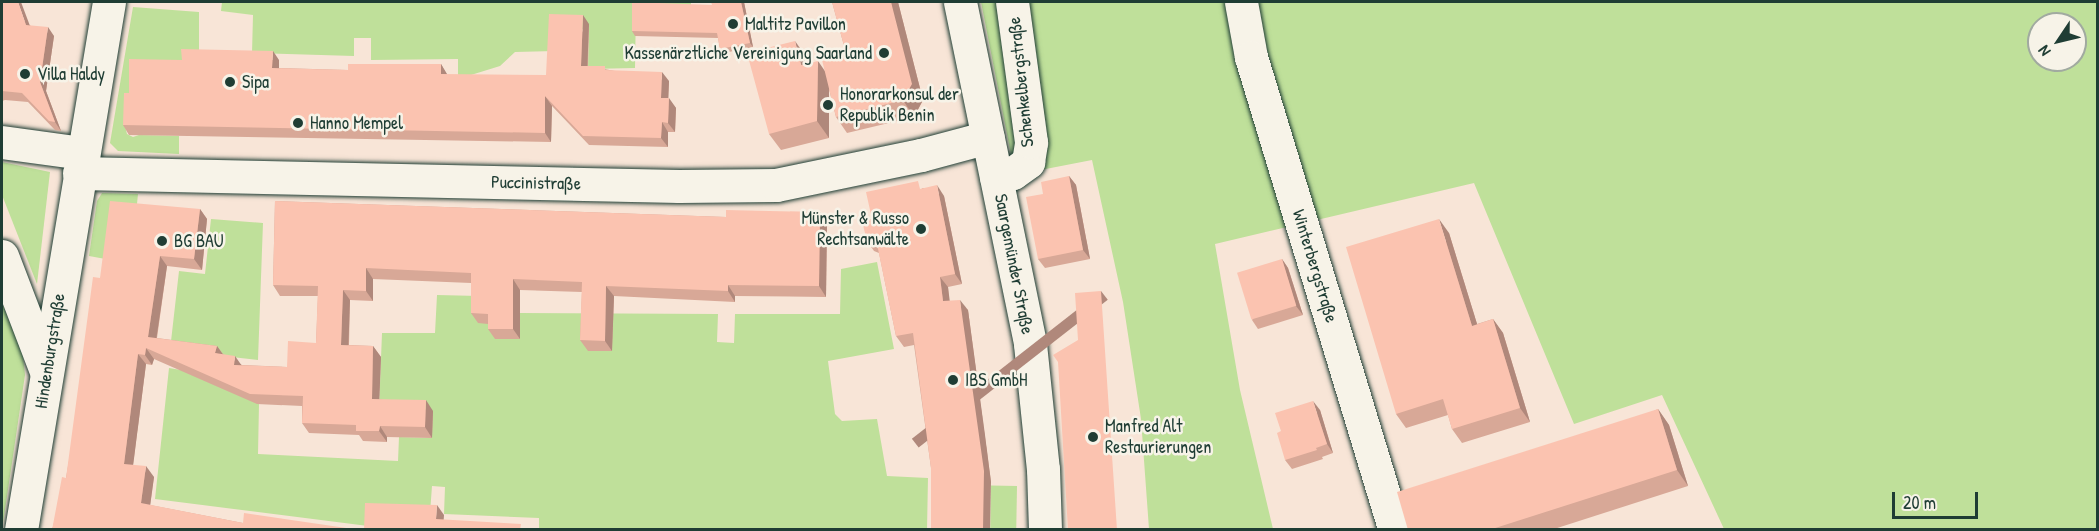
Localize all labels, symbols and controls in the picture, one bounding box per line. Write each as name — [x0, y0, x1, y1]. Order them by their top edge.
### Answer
north arrow — [2027, 12, 2087, 72]
place label: Maltitz Pavillon — [745, 13, 846, 35]
street label: Schenkelbergstraße — [1003, 16, 1039, 148]
marker: Maltitz Pavillon — [726, 17, 740, 31]
text: N — [2032, 41, 2055, 61]
place label: Kassenärztliche Vereinigung Saarland — [624, 42, 872, 64]
marker: Kassenärztliche Vereinigung Saarland — [877, 46, 891, 60]
place label: Villa Haldy — [37, 63, 105, 85]
marker: Villa Haldy — [18, 67, 32, 81]
place label: Sipa — [242, 71, 269, 93]
marker: Sipa — [223, 75, 237, 89]
place label: Honorarkonsul der Republik Benin — [840, 84, 959, 127]
marker: Honorarkonsul der Republik Benin — [821, 98, 835, 112]
place label: Hanno Mempel — [310, 112, 403, 134]
marker: Hanno Mempel — [291, 116, 305, 130]
street label: Puccinistraße — [491, 171, 581, 195]
street label: Saargemünder Straße — [990, 192, 1038, 336]
street label: Winterbergstraße — [1288, 207, 1342, 325]
place label: Münster & Russo Rechtsanwälte — [801, 208, 909, 250]
marker: Münster & Russo Rechtsanwälte — [914, 222, 928, 236]
place label: BG BAU — [174, 230, 224, 252]
marker: BG BAU — [155, 234, 169, 248]
street label: Hindenburgstraße — [30, 292, 70, 410]
place label: IBS GmbH — [965, 369, 1027, 391]
marker: IBS GmbH — [946, 373, 960, 387]
place label: Manfred Alt Restaurierungen — [1105, 416, 1211, 458]
marker: Manfred Alt Restaurierungen — [1086, 430, 1100, 444]
scale bar — [1895, 480, 1980, 518]
text: 20 m — [1903, 490, 1936, 515]

